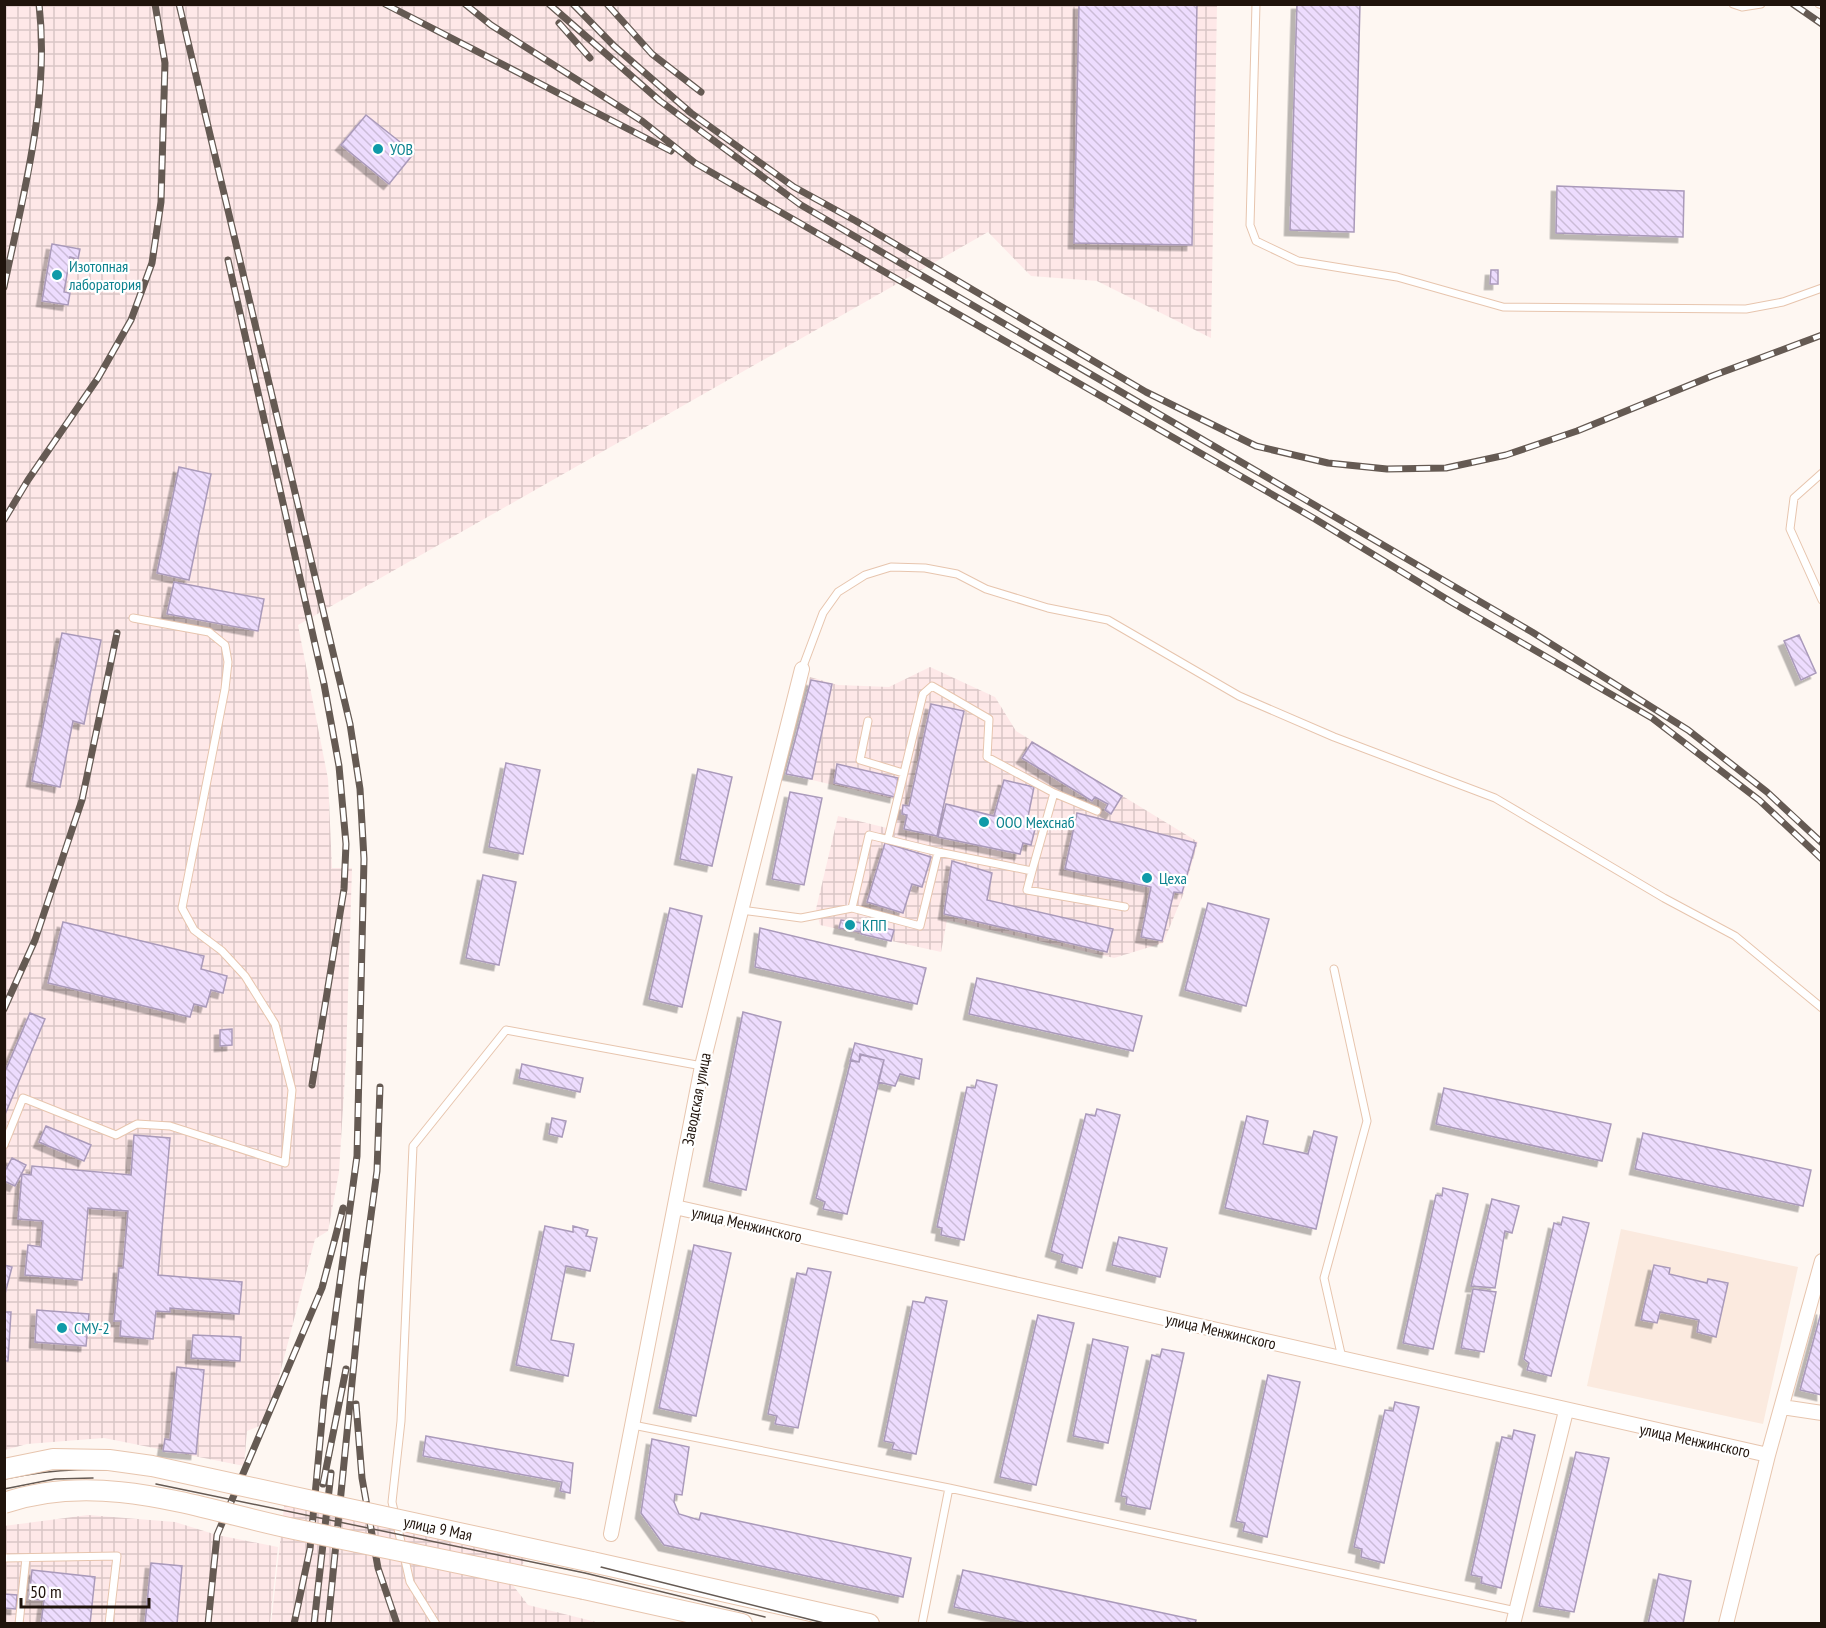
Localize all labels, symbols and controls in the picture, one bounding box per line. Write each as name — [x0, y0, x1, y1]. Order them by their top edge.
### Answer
place label: УОВ — [390, 139, 413, 159]
marker: УОВ — [371, 142, 385, 156]
place label: Изотопная лаборатория — [68, 256, 141, 294]
marker: Изотопная лаборатория — [50, 268, 64, 282]
place label: ООО Мехснаб — [996, 812, 1075, 832]
marker: ООО Мехснаб — [977, 815, 991, 829]
place label: Цеха — [1159, 868, 1187, 888]
marker: Цеха — [1140, 871, 1154, 885]
place label: КПП — [862, 915, 887, 935]
marker: КПП — [843, 918, 857, 932]
street label: Заводская улица — [677, 1051, 715, 1147]
street label: улица Менжинского — [690, 1202, 804, 1246]
street label: улица Менжинского — [1164, 1309, 1278, 1353]
place label: СМУ-2 — [74, 1318, 110, 1338]
marker: СМУ-2 — [55, 1321, 69, 1335]
street label: улица Менжинского — [1638, 1419, 1752, 1462]
street label: улица 9 Мая — [402, 1511, 474, 1545]
scale bar — [21, 1571, 148, 1609]
text: 50 m — [30, 1580, 62, 1603]

